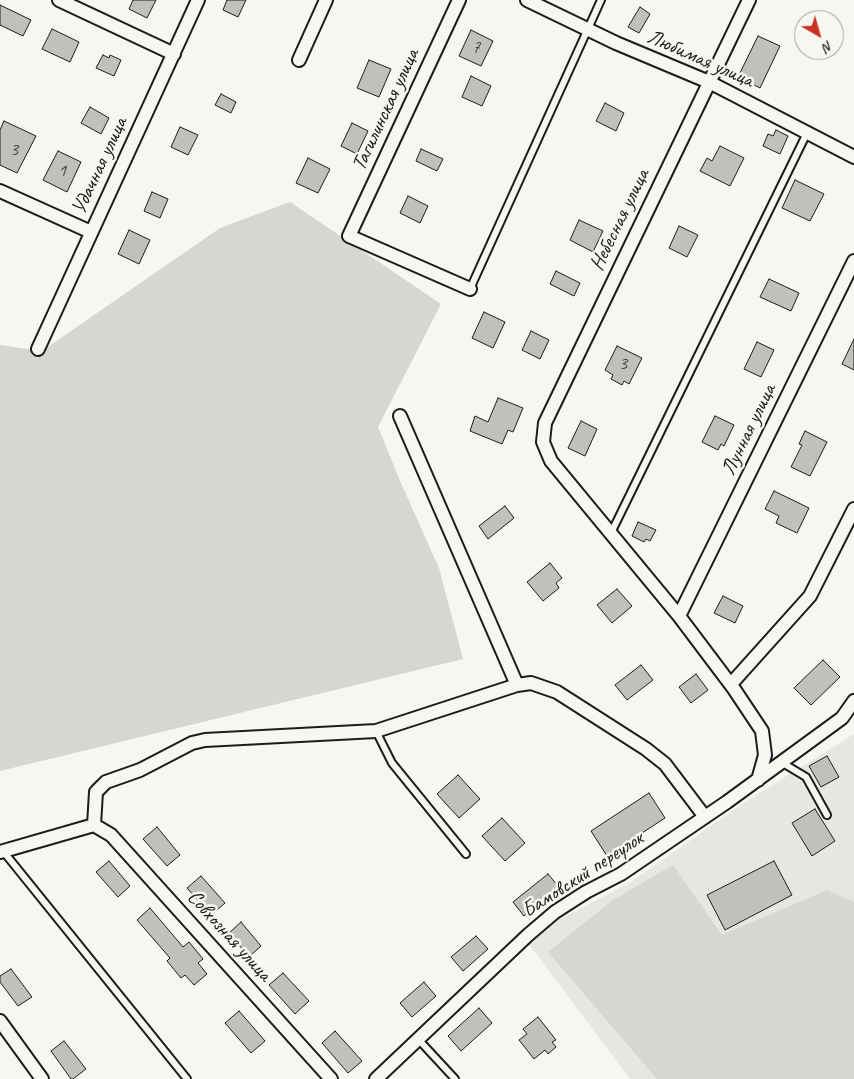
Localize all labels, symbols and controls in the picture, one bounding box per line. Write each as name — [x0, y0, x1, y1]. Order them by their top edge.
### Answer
north arrow — [794, 10, 844, 60]
street label: Любимая улица — [643, 24, 757, 94]
house number: 7 — [472, 37, 480, 59]
text: N — [819, 37, 837, 56]
street label: Тагилинская улица — [347, 45, 425, 175]
street label: Удачная улица — [67, 114, 133, 218]
house number: 3 — [10, 139, 18, 161]
house number: 1 — [58, 160, 66, 182]
street label: Небесная улица — [585, 165, 655, 275]
house number: 3 — [619, 353, 627, 375]
street label: Лунная улица — [716, 380, 782, 480]
street label: Бамовский переулок — [518, 826, 648, 924]
street label: Совхозная улица — [181, 885, 277, 987]

